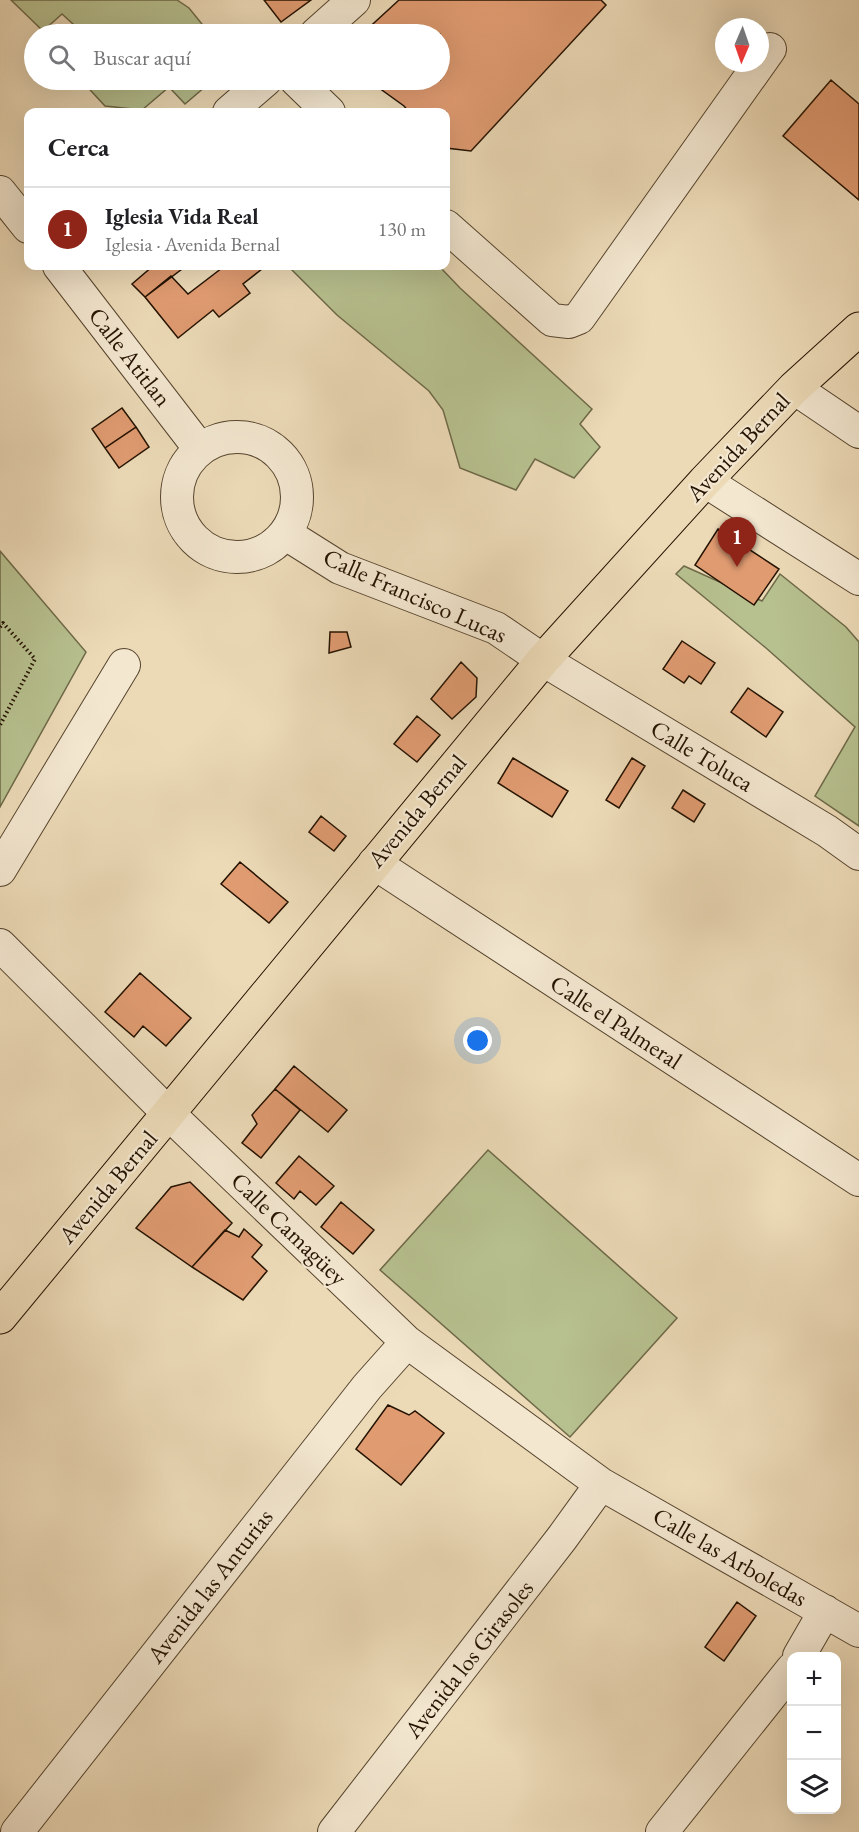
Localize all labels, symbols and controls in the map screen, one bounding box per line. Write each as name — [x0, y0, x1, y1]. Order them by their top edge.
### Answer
north arrow — [715, 18, 769, 72]
search box — [24, 24, 450, 90]
icon: search — [45, 41, 78, 74]
text: Buscar aquí — [93, 43, 191, 72]
text: Cerca — [48, 130, 109, 164]
text: Iglesia Vida Real — [105, 202, 259, 231]
text: 1 — [62, 216, 73, 242]
text: 130 m — [378, 216, 426, 242]
text: Iglesia · Avenida Bernal — [105, 231, 280, 257]
street label: Calle Atitlan — [82, 301, 179, 413]
street label: Avenida Bernal — [678, 385, 796, 509]
pin: 1 — [718, 518, 756, 567]
street label: Calle Francisco Lucas — [319, 541, 512, 650]
street label: Calle Toluca — [645, 713, 760, 799]
street label: Avenida Bernal — [360, 747, 473, 875]
street label: Calle el Palmeral — [545, 967, 688, 1076]
your location — [463, 1026, 492, 1055]
street label: Avenida Bernal — [51, 1123, 164, 1251]
street label: Calle Camagüey — [225, 1165, 354, 1292]
street label: Calle las Arboledas — [648, 1500, 813, 1613]
street label: Avenida las Anturias — [139, 1502, 280, 1670]
street label: Avenida los Girasoles — [396, 1573, 540, 1745]
map controls — [787, 1652, 841, 1814]
button: + — [787, 1652, 841, 1706]
button: − — [787, 1706, 841, 1760]
button: layers — [787, 1760, 841, 1814]

